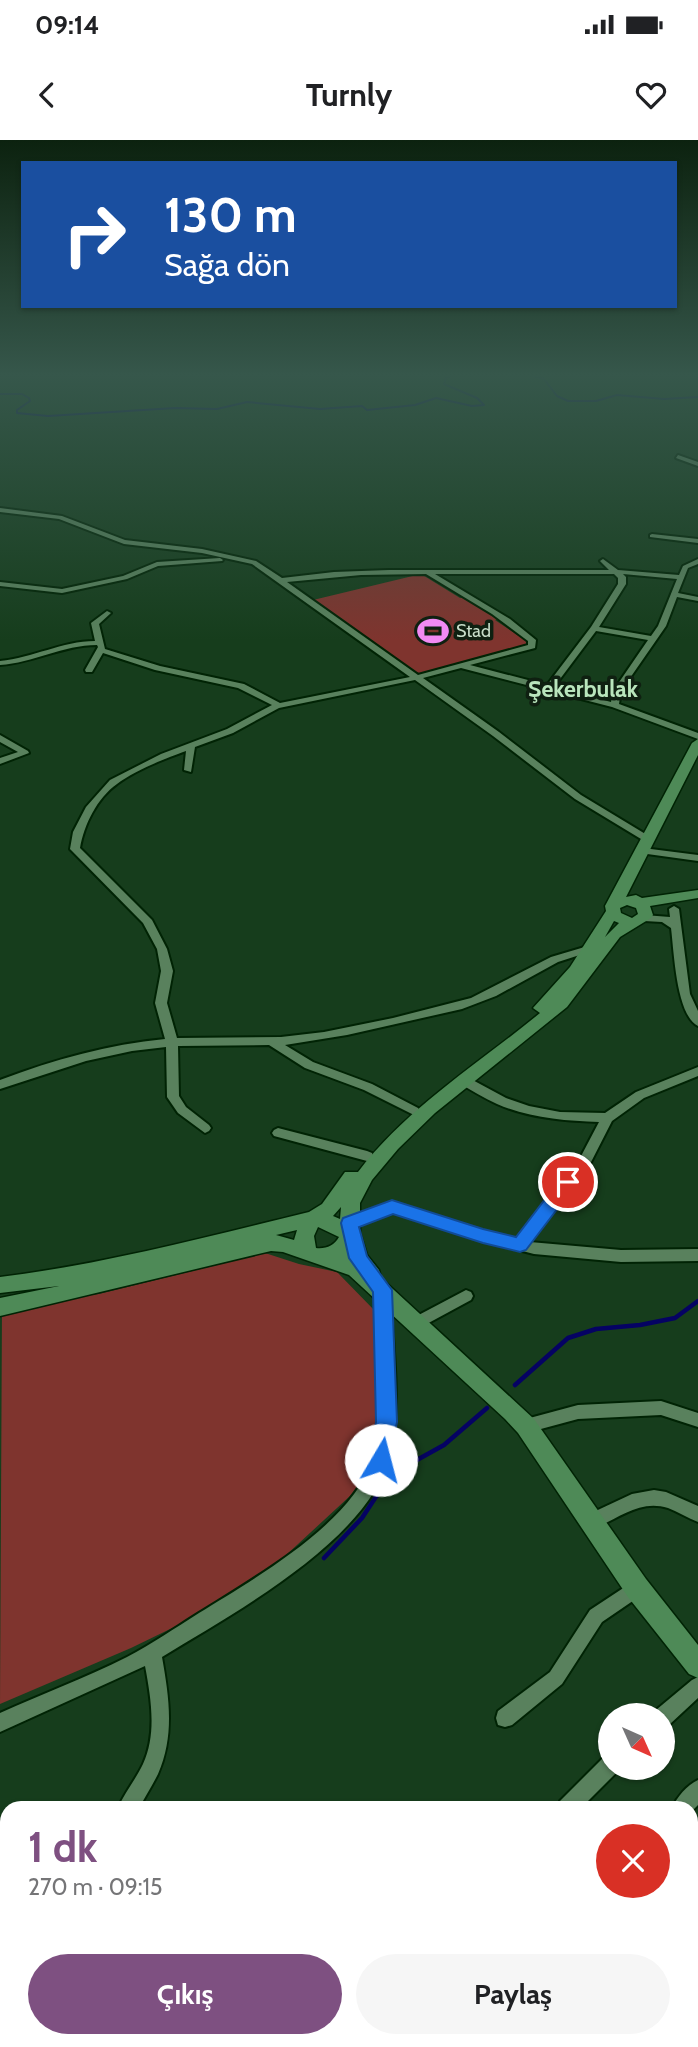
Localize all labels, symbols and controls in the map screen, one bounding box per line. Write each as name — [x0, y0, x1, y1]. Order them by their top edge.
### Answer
text: 09:14 — [35, 9, 99, 41]
text: Turnly — [306, 75, 392, 114]
icon: back — [28, 76, 66, 114]
icon: heart — [632, 76, 670, 114]
text: 130 m — [164, 185, 297, 244]
icon: right — [49, 189, 140, 280]
text: Sağa dön — [164, 245, 290, 284]
sports icon: Stad — [416, 614, 450, 648]
place label: Stad — [456, 620, 491, 642]
district label: Şekerbulak — [528, 675, 639, 703]
pin — [538, 1152, 598, 1212]
icon: arrive — [549, 1163, 587, 1201]
position arrow — [344, 1423, 418, 1497]
north arrow — [598, 1703, 676, 1780]
map controls — [598, 1703, 675, 1780]
text: 1 dk — [28, 1821, 97, 1873]
button: close — [596, 1824, 670, 1898]
text: 270 m · 09:15 — [28, 1873, 162, 1901]
button: Çıkış — [28, 1954, 342, 2034]
button: Paylaş — [356, 1954, 670, 2034]

